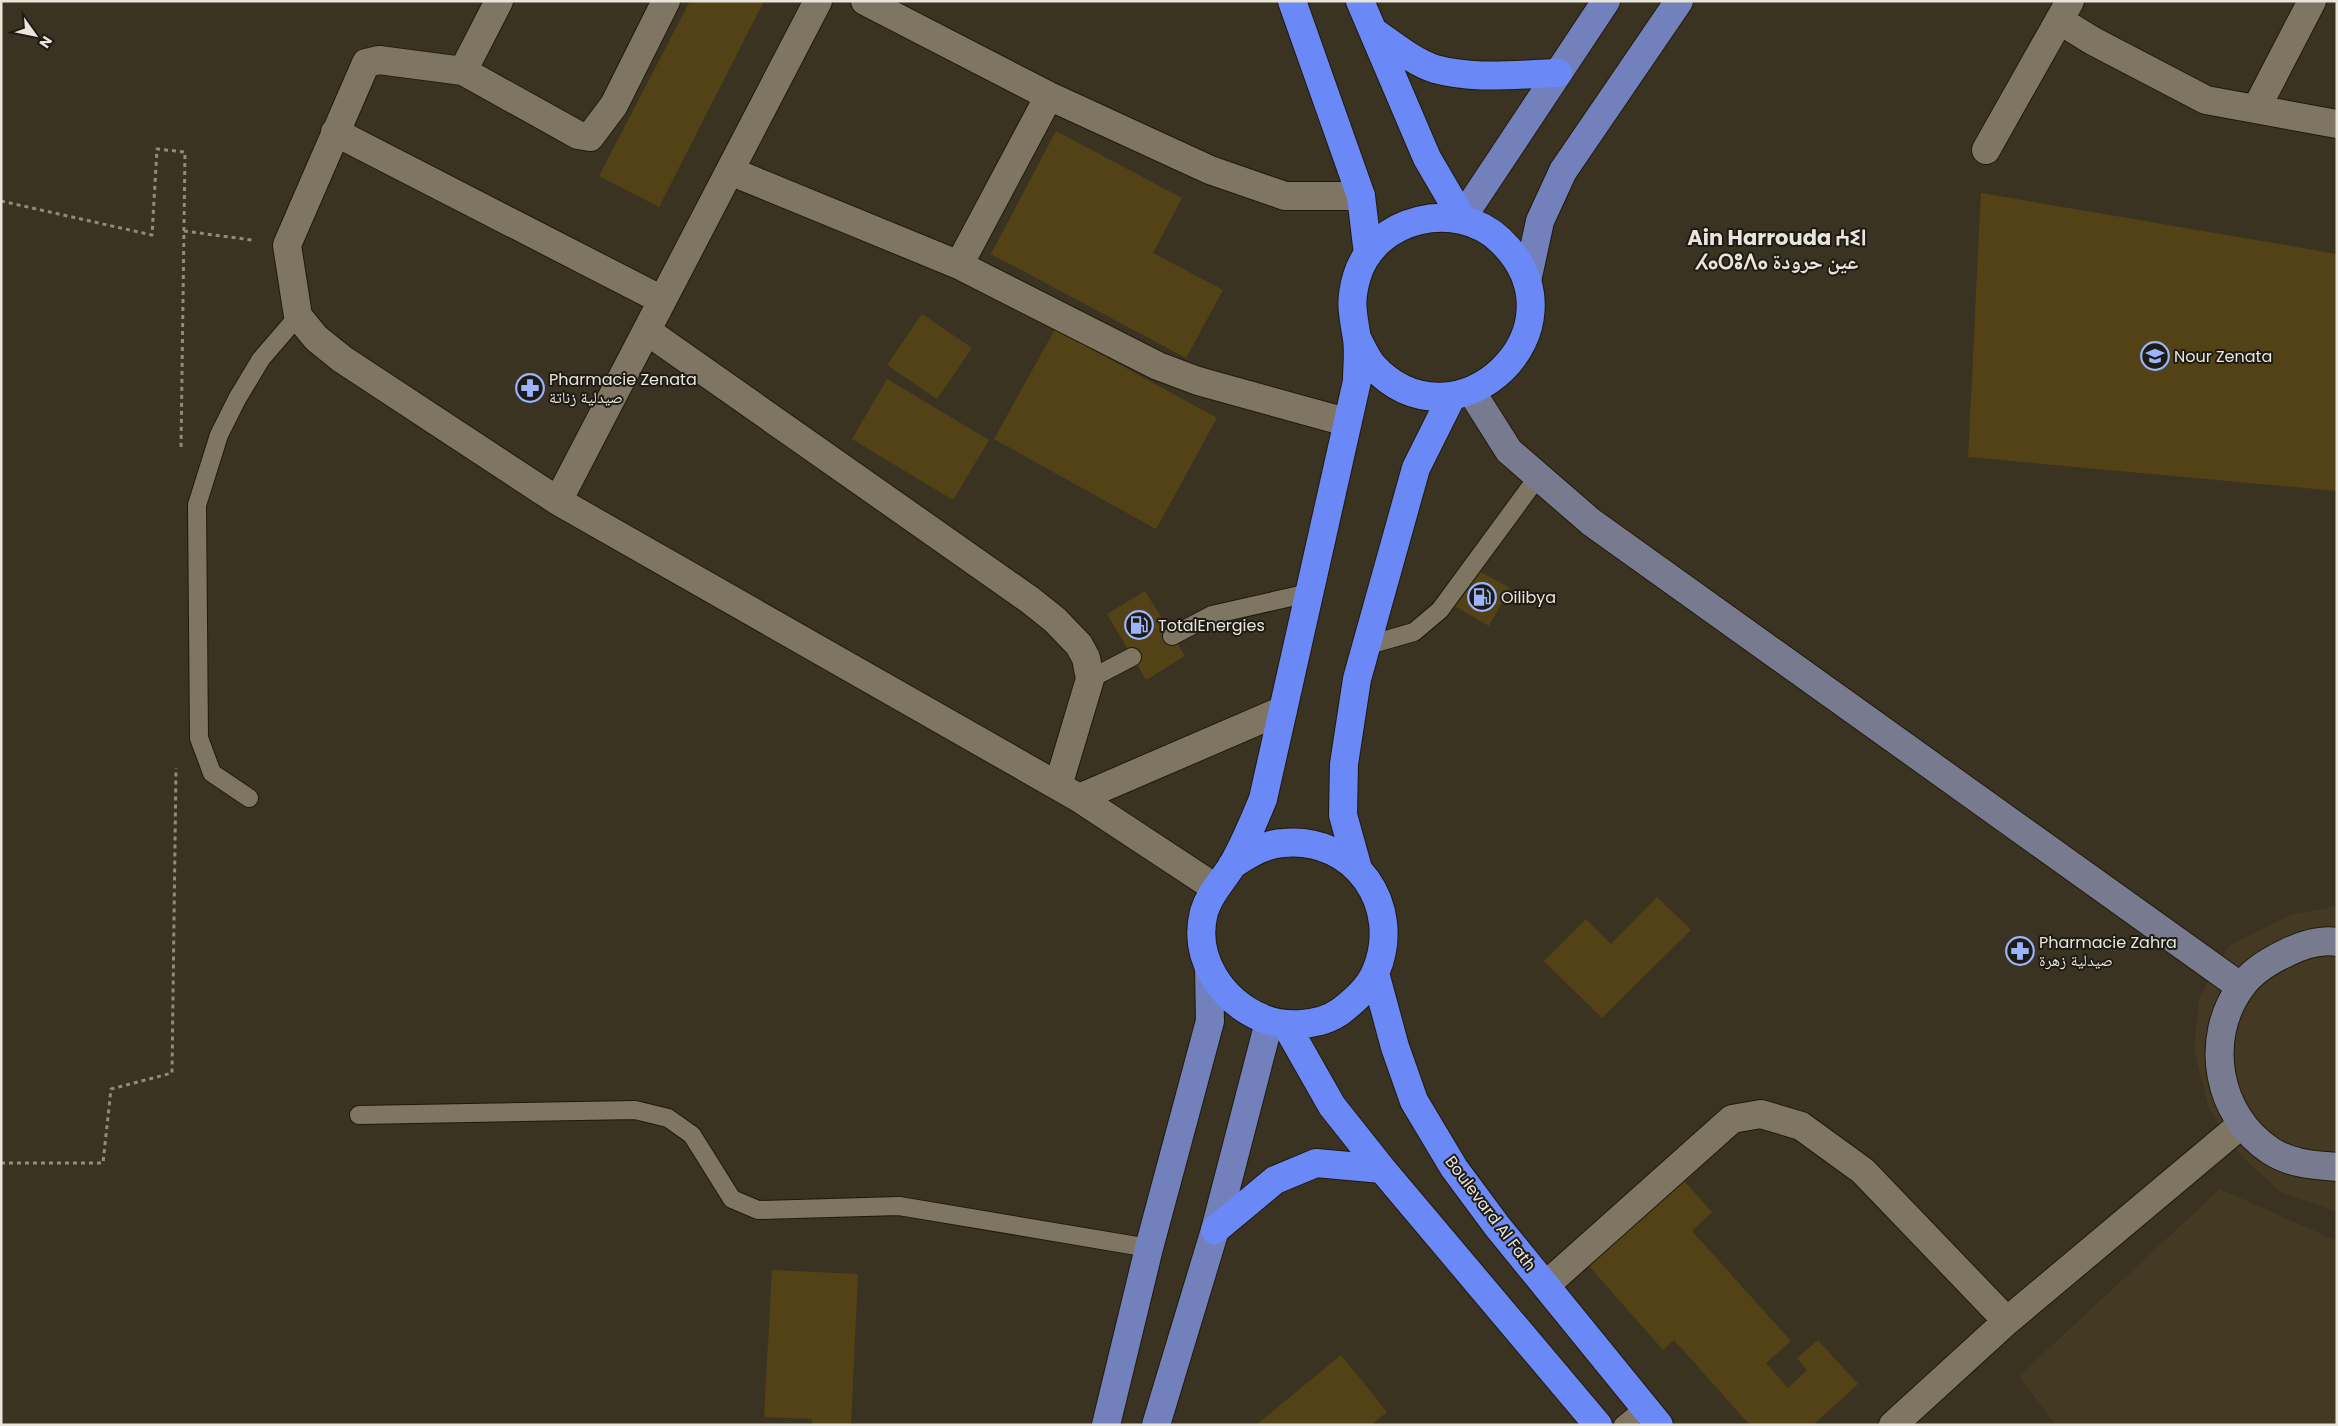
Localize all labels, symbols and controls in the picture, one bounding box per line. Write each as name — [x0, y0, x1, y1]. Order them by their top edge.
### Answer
north arrow — [10, 10, 60, 60]
text: N — [35, 32, 57, 52]
district label: Ain Harrouda ⵄⵉⵏ ⵃⴰⵔⵓⴷⴰ عين حرودة — [1687, 223, 1867, 276]
school or university icon: Nour Zenata — [2140, 341, 2170, 371]
place label: Nour Zenata — [2174, 345, 2272, 368]
place label: Pharmacie Zenata صيدلية زناتة — [549, 368, 697, 409]
pharmacy icon: Pharmacie Zenata صيدلية زناتة — [515, 373, 545, 403]
fuel station icon: Oilibya — [1467, 582, 1497, 612]
place label: Oilibya — [1501, 586, 1556, 609]
fuel station icon: TotalEnergies — [1124, 610, 1154, 640]
place label: TotalEnergies — [1158, 614, 1265, 637]
place label: Pharmacie Zahra صيدلية زهرة — [2039, 931, 2177, 972]
pharmacy icon: Pharmacie Zahra صيدلية زهرة — [2005, 936, 2035, 966]
street label: Boulevard Al Fath — [1440, 1151, 1542, 1276]

